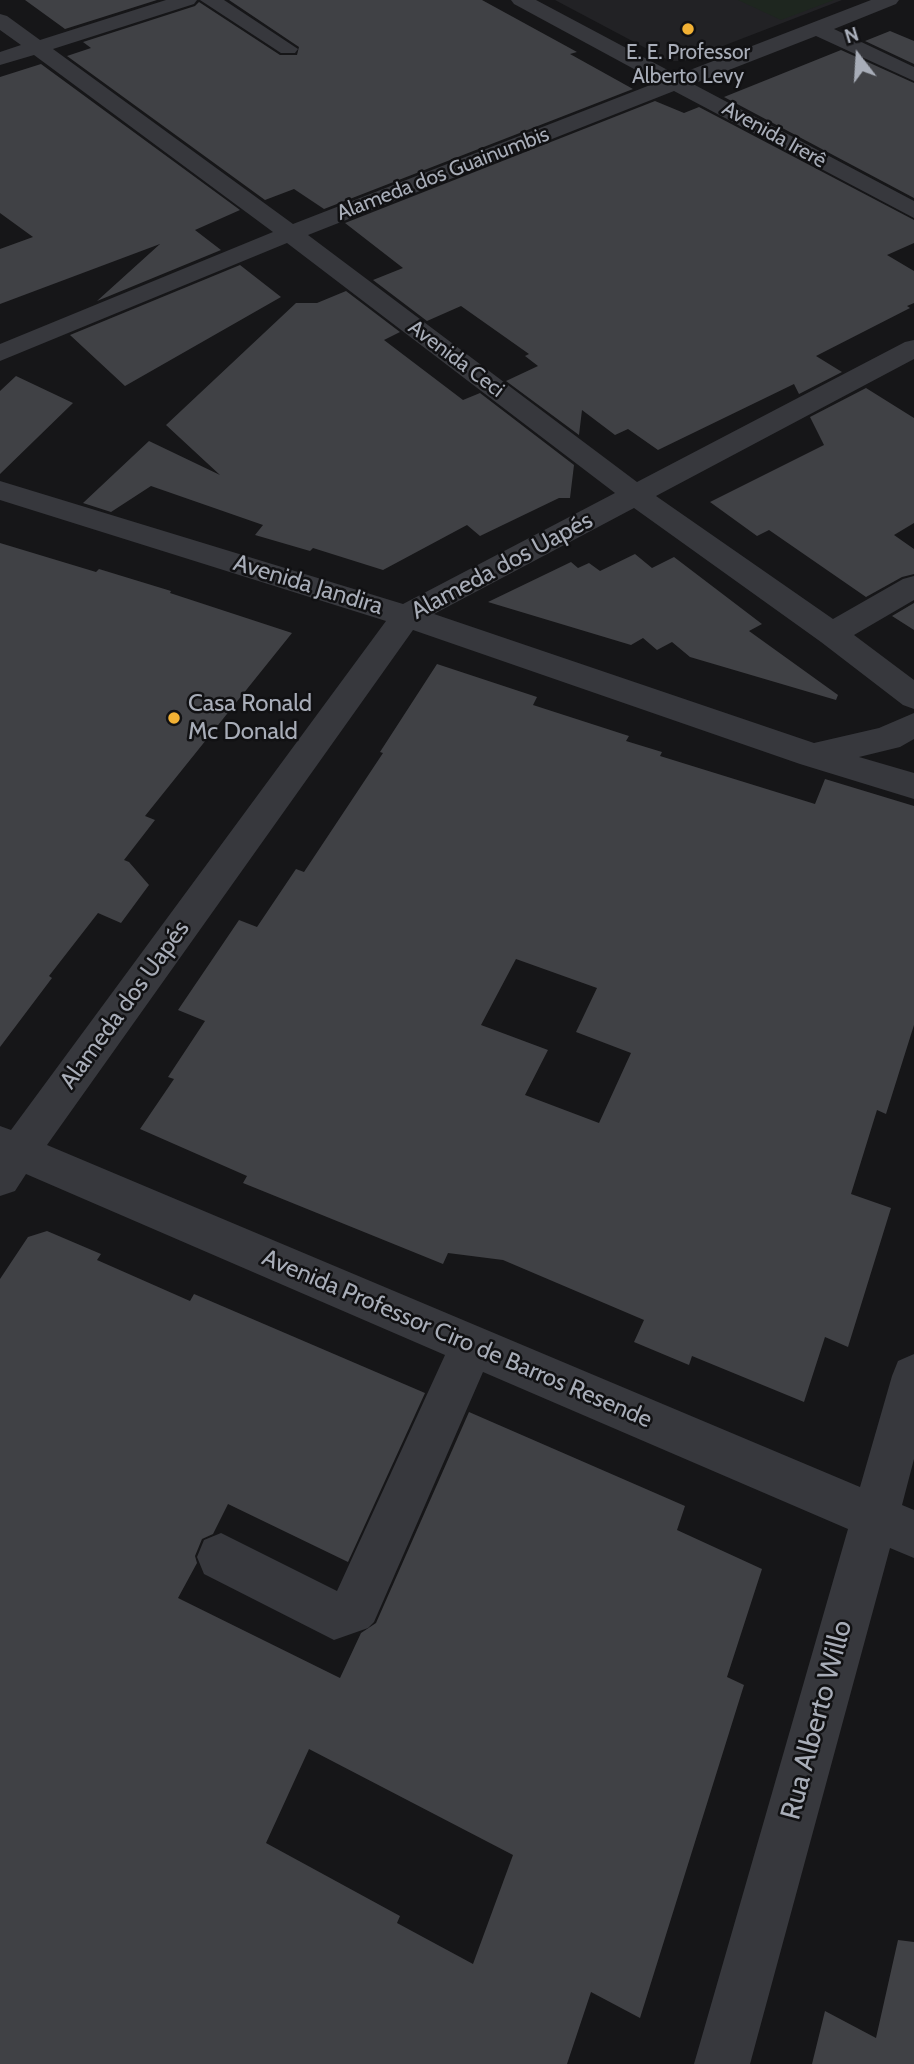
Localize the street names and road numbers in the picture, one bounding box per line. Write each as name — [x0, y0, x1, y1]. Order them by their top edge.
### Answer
street label: Avenida Irerê — [718, 96, 830, 174]
street label: Alameda dos Guainumbis — [333, 122, 553, 226]
street label: Avenida Ceci — [403, 315, 509, 403]
street label: Alameda dos Uapés — [406, 506, 598, 626]
street label: Avenida Jandira — [230, 549, 386, 621]
street label: Alameda dos Uapés — [54, 915, 196, 1095]
street label: Avenida Professor Ciro de Barros Resende — [258, 1244, 656, 1434]
street label: Rua Alberto Willo — [774, 1617, 860, 1823]

